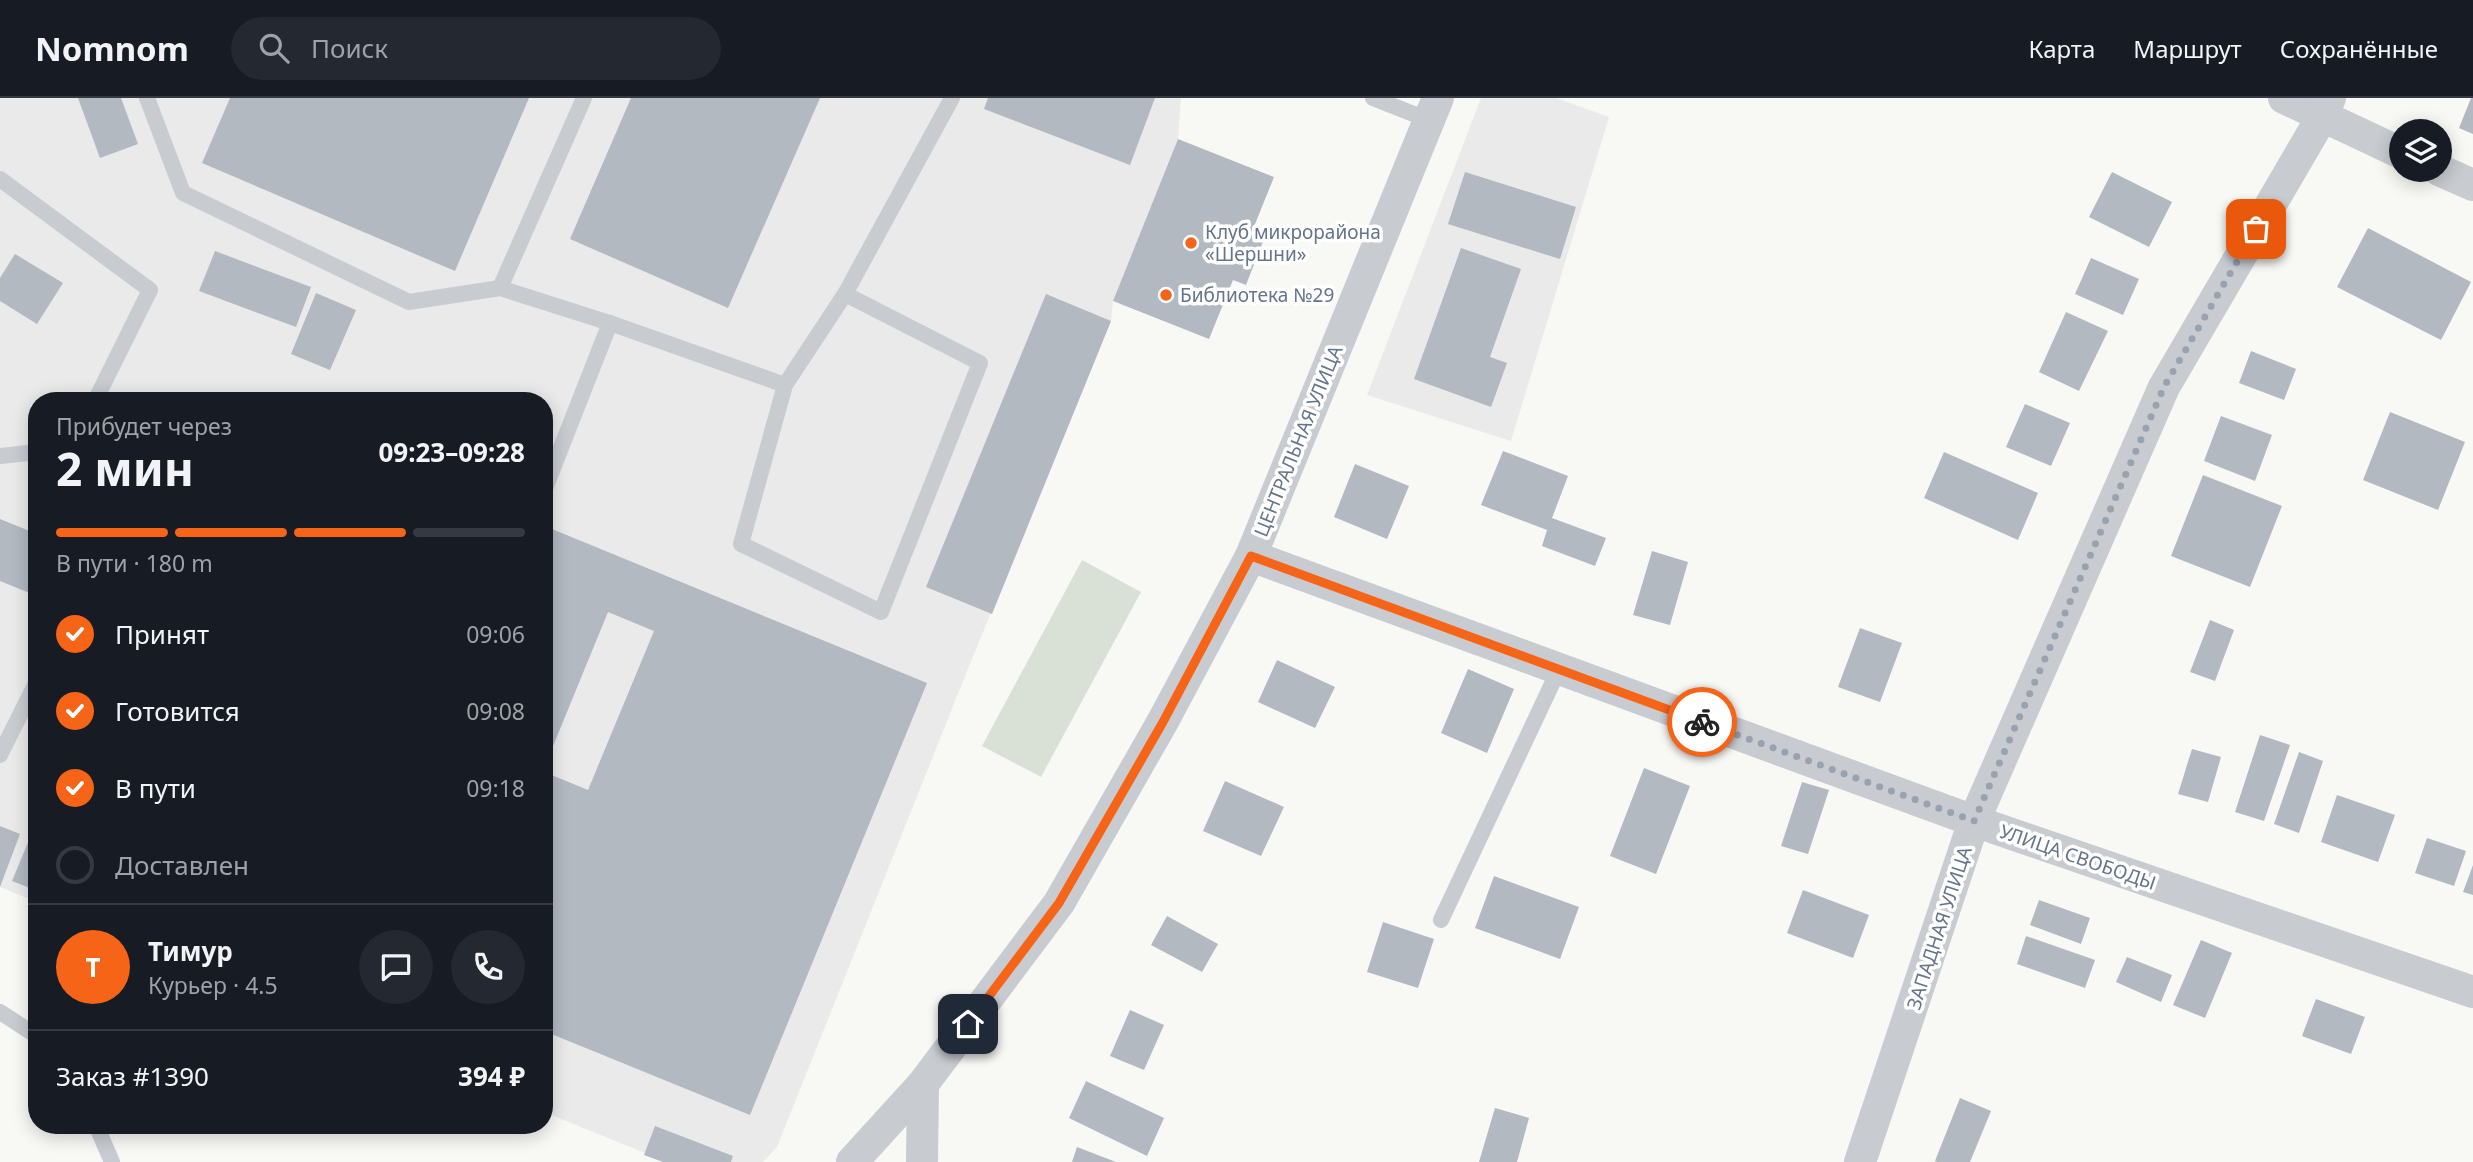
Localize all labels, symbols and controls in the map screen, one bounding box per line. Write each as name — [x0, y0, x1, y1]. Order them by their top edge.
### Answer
search box — [231, 17, 721, 80]
text: Nomnom — [35, 26, 189, 71]
icon: search — [255, 29, 293, 67]
text: Поиск — [311, 30, 388, 66]
text: Карта — [2028, 32, 2095, 65]
text: Маршрут — [2133, 32, 2242, 65]
text: Сохранённые — [2280, 32, 2438, 65]
map controls — [2389, 119, 2452, 182]
button: layers — [2389, 119, 2452, 182]
pin — [2226, 199, 2286, 259]
icon: bag — [2237, 210, 2275, 248]
place label: Клуб микрорайона «Шершни» — [1205, 219, 1381, 267]
marker: Клуб микрорайона «Шершни» — [1183, 235, 1199, 251]
place label: Библиотека №29 — [1180, 282, 1334, 308]
marker: Библиотека №29 — [1158, 287, 1174, 303]
street label: ЦЕНТРАЛЬНАЯ УЛИЦА — [1248, 341, 1349, 540]
text: Прибудет через — [56, 410, 232, 442]
text: 09:23–09:28 — [378, 434, 525, 470]
text: 2 мин — [56, 437, 194, 499]
text: В пути · 180 m — [56, 547, 213, 579]
icon: check — [56, 615, 94, 653]
text: Принят — [115, 616, 209, 652]
text: 09:06 — [466, 618, 525, 650]
courier — [1667, 687, 1737, 757]
icon: check — [56, 692, 94, 730]
text: Готовится — [115, 693, 240, 729]
text: 09:08 — [466, 695, 525, 727]
icon: bike — [1683, 703, 1721, 741]
icon: check — [56, 769, 94, 807]
text: В пути — [115, 770, 196, 806]
text: 09:18 — [466, 772, 525, 804]
street label: УЛИЦА СВОБОДЫ — [1996, 818, 2160, 896]
street label: ЗАПАДНАЯ УЛИЦА — [1900, 842, 1978, 1013]
text: Доставлен — [115, 847, 249, 883]
button: chat — [359, 930, 433, 1004]
button: phone — [451, 930, 525, 1004]
text: Тимур — [148, 933, 233, 969]
text: Т — [85, 949, 101, 985]
text: Курьер · 4.5 — [148, 969, 278, 1001]
pin — [938, 994, 998, 1054]
icon: home — [949, 1005, 987, 1043]
text: Заказ #1390 — [56, 1058, 209, 1094]
text: 394 ₽ — [458, 1058, 525, 1094]

